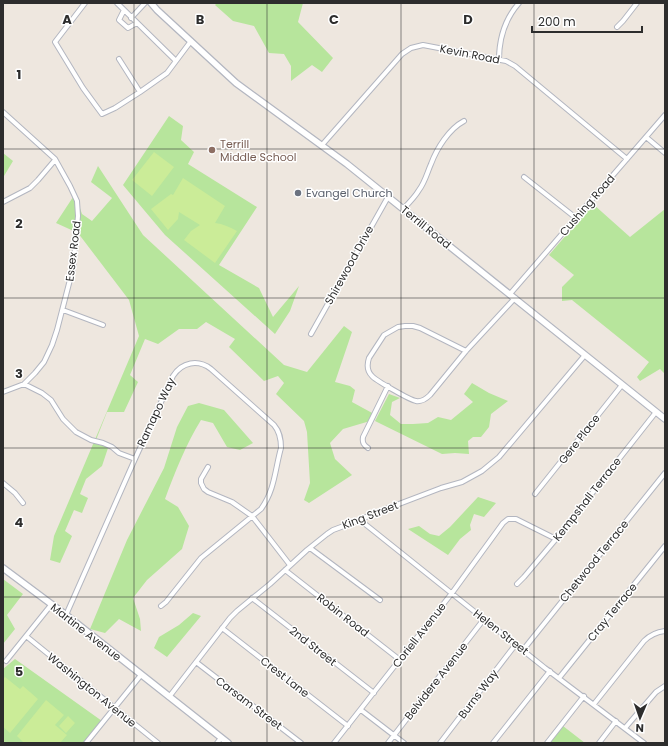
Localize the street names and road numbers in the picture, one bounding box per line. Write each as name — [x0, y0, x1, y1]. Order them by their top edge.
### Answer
street label: Kevin Road — [439, 40, 501, 68]
street label: Cushing Road — [556, 171, 618, 239]
street label: Terrill Road — [397, 202, 455, 252]
street label: Essex Road — [61, 220, 85, 282]
street label: Shirewood Drive — [321, 222, 377, 307]
street label: Ramapo Way — [133, 374, 179, 449]
street label: Gere Place — [554, 411, 604, 467]
street label: Kempshall Terrace — [549, 453, 625, 544]
street label: King Street — [340, 497, 400, 533]
street label: Chetwood Terrace — [556, 516, 632, 606]
street label: Cray Terrace — [583, 579, 641, 645]
street label: Robin Road — [313, 589, 373, 641]
street label: Martine Avenue — [47, 599, 125, 665]
street label: Coriell Avenue — [388, 599, 450, 671]
street label: Helen Street — [470, 605, 532, 659]
street label: 2nd Street — [286, 622, 340, 670]
street label: Belvidere Avenue — [401, 639, 472, 723]
street label: Washington Avenue — [44, 649, 140, 731]
street label: Crest Lane — [257, 653, 313, 701]
street label: Burns Way — [454, 665, 502, 722]
street label: Carsam Street — [212, 673, 286, 733]

